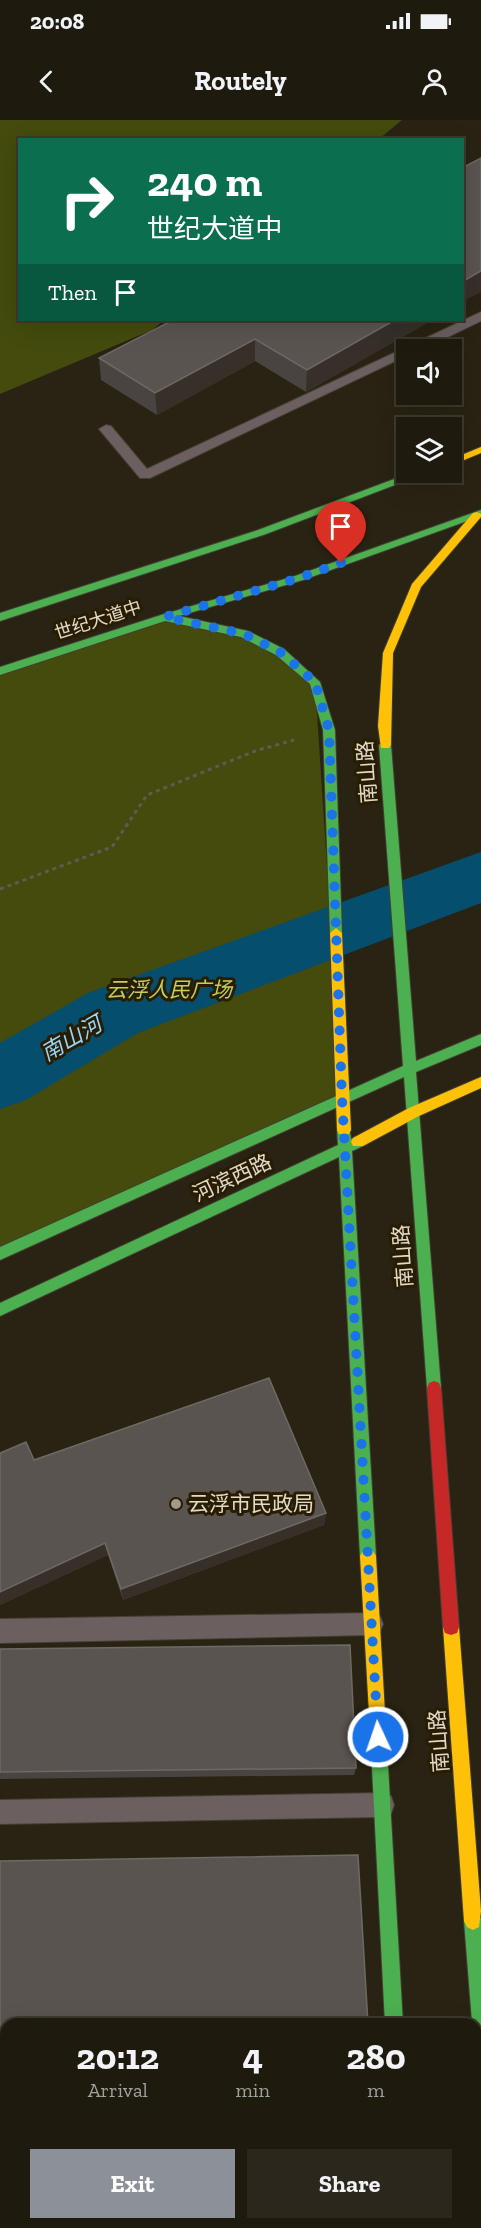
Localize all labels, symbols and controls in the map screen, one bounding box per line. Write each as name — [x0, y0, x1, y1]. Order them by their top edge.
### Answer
text: 20:08 — [30, 8, 84, 35]
icon: back — [30, 65, 63, 98]
text: Routely — [194, 65, 287, 97]
icon: person — [418, 65, 451, 98]
text: 240 m — [147, 156, 262, 207]
icon: right — [48, 162, 126, 240]
text: 世纪大道中 — [147, 213, 282, 245]
icon: arrive — [109, 276, 142, 309]
text: Then — [48, 279, 97, 306]
map controls — [396, 339, 462, 483]
button: sound — [396, 339, 462, 405]
button: layers — [396, 417, 462, 483]
pin — [315, 501, 366, 563]
icon: arrive — [324, 510, 357, 543]
street label: 世纪大道中 — [52, 596, 144, 644]
street label: 南山路 — [352, 740, 381, 804]
park label: 云浮人民广场 — [106, 977, 234, 1002]
water label: 南山河 — [36, 1008, 110, 1067]
street label: 河滨西路 — [188, 1148, 275, 1207]
street label: 南山路 — [388, 1224, 417, 1288]
place label: 云浮市民政局 — [188, 1491, 314, 1516]
marker: 云浮市民政局 — [169, 1497, 183, 1511]
position arrow — [346, 1705, 410, 1769]
street label: 南山路 — [424, 1709, 453, 1773]
text: 20:12 — [76, 2035, 159, 2078]
text: 4 — [242, 2035, 263, 2078]
text: 280 — [346, 2035, 406, 2078]
text: Arrival — [88, 2078, 148, 2102]
text: min — [236, 2078, 270, 2102]
text: m — [367, 2078, 385, 2102]
button: Exit — [30, 2149, 235, 2218]
button: Share — [247, 2149, 452, 2218]

